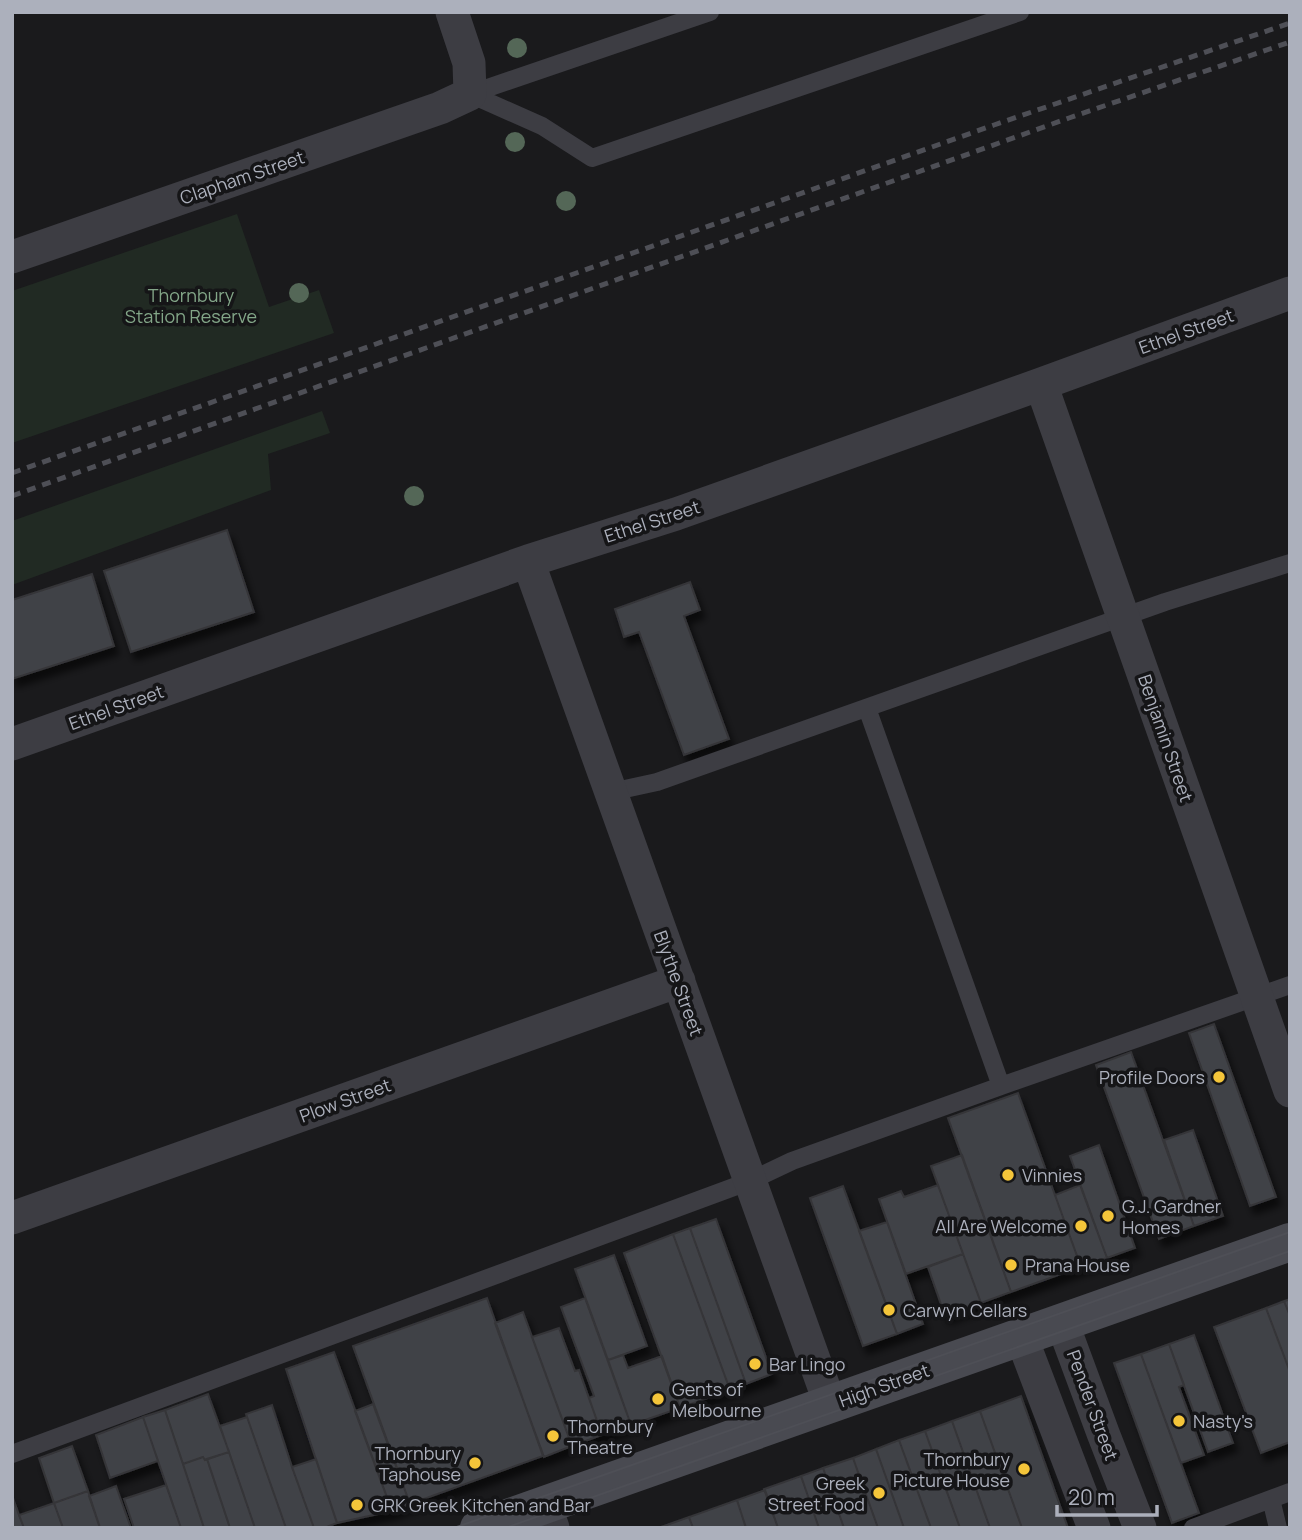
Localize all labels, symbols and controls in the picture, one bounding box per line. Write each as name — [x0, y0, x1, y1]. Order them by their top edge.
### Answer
street label: Clapham Street — [177, 144, 307, 210]
park label: Thornbury Station Reserve — [125, 283, 257, 328]
street label: Ethel Street — [1135, 303, 1237, 359]
street label: Ethel Street — [601, 494, 703, 548]
street label: Benjamin Street — [1133, 671, 1199, 805]
street label: Ethel Street — [65, 679, 167, 735]
street label: Blythe Street — [649, 927, 709, 1039]
place label: Profile Doors — [1099, 1065, 1205, 1089]
marker: Profile Doors — [1211, 1069, 1227, 1085]
street label: Plow Street — [296, 1072, 394, 1128]
place label: Vinnies — [1022, 1163, 1082, 1187]
marker: Vinnies — [1000, 1167, 1016, 1183]
place label: G.J. Gardner Homes — [1122, 1194, 1222, 1239]
marker: G.J. Gardner Homes — [1100, 1208, 1116, 1224]
place label: All Are Welcome — [935, 1214, 1067, 1238]
marker: All Are Welcome — [1073, 1218, 1089, 1234]
place label: Prana House — [1025, 1253, 1130, 1277]
marker: Prana House — [1003, 1257, 1019, 1273]
place label: Carwyn Cellars — [903, 1298, 1027, 1322]
marker: Carwyn Cellars — [881, 1302, 897, 1318]
street label: Pender Street — [1062, 1346, 1124, 1464]
place label: Bar Lingo — [769, 1352, 846, 1376]
marker: Bar Lingo — [747, 1356, 763, 1372]
street label: High Street — [836, 1358, 932, 1412]
place label: Gents of Melbourne — [672, 1377, 762, 1422]
marker: Gents of Melbourne — [650, 1391, 666, 1407]
place label: Nasty's — [1193, 1409, 1253, 1433]
marker: Nasty's — [1171, 1413, 1187, 1429]
place label: Thornbury Theatre — [567, 1414, 654, 1459]
marker: Thornbury Theatre — [545, 1428, 561, 1444]
place label: Thornbury Taphouse — [375, 1441, 461, 1486]
place label: Thornbury Picture House — [893, 1447, 1010, 1492]
marker: Thornbury Taphouse — [467, 1455, 483, 1471]
marker: Thornbury Picture House — [1016, 1461, 1032, 1477]
place label: Greek Street Food — [768, 1471, 866, 1516]
scale bar — [1057, 1474, 1157, 1518]
text: 20 m — [1068, 1483, 1115, 1511]
marker: Greek Street Food — [871, 1485, 887, 1501]
place label: GRK Greek Kitchen and Bar — [371, 1493, 591, 1517]
marker: GRK Greek Kitchen and Bar — [349, 1497, 365, 1513]

